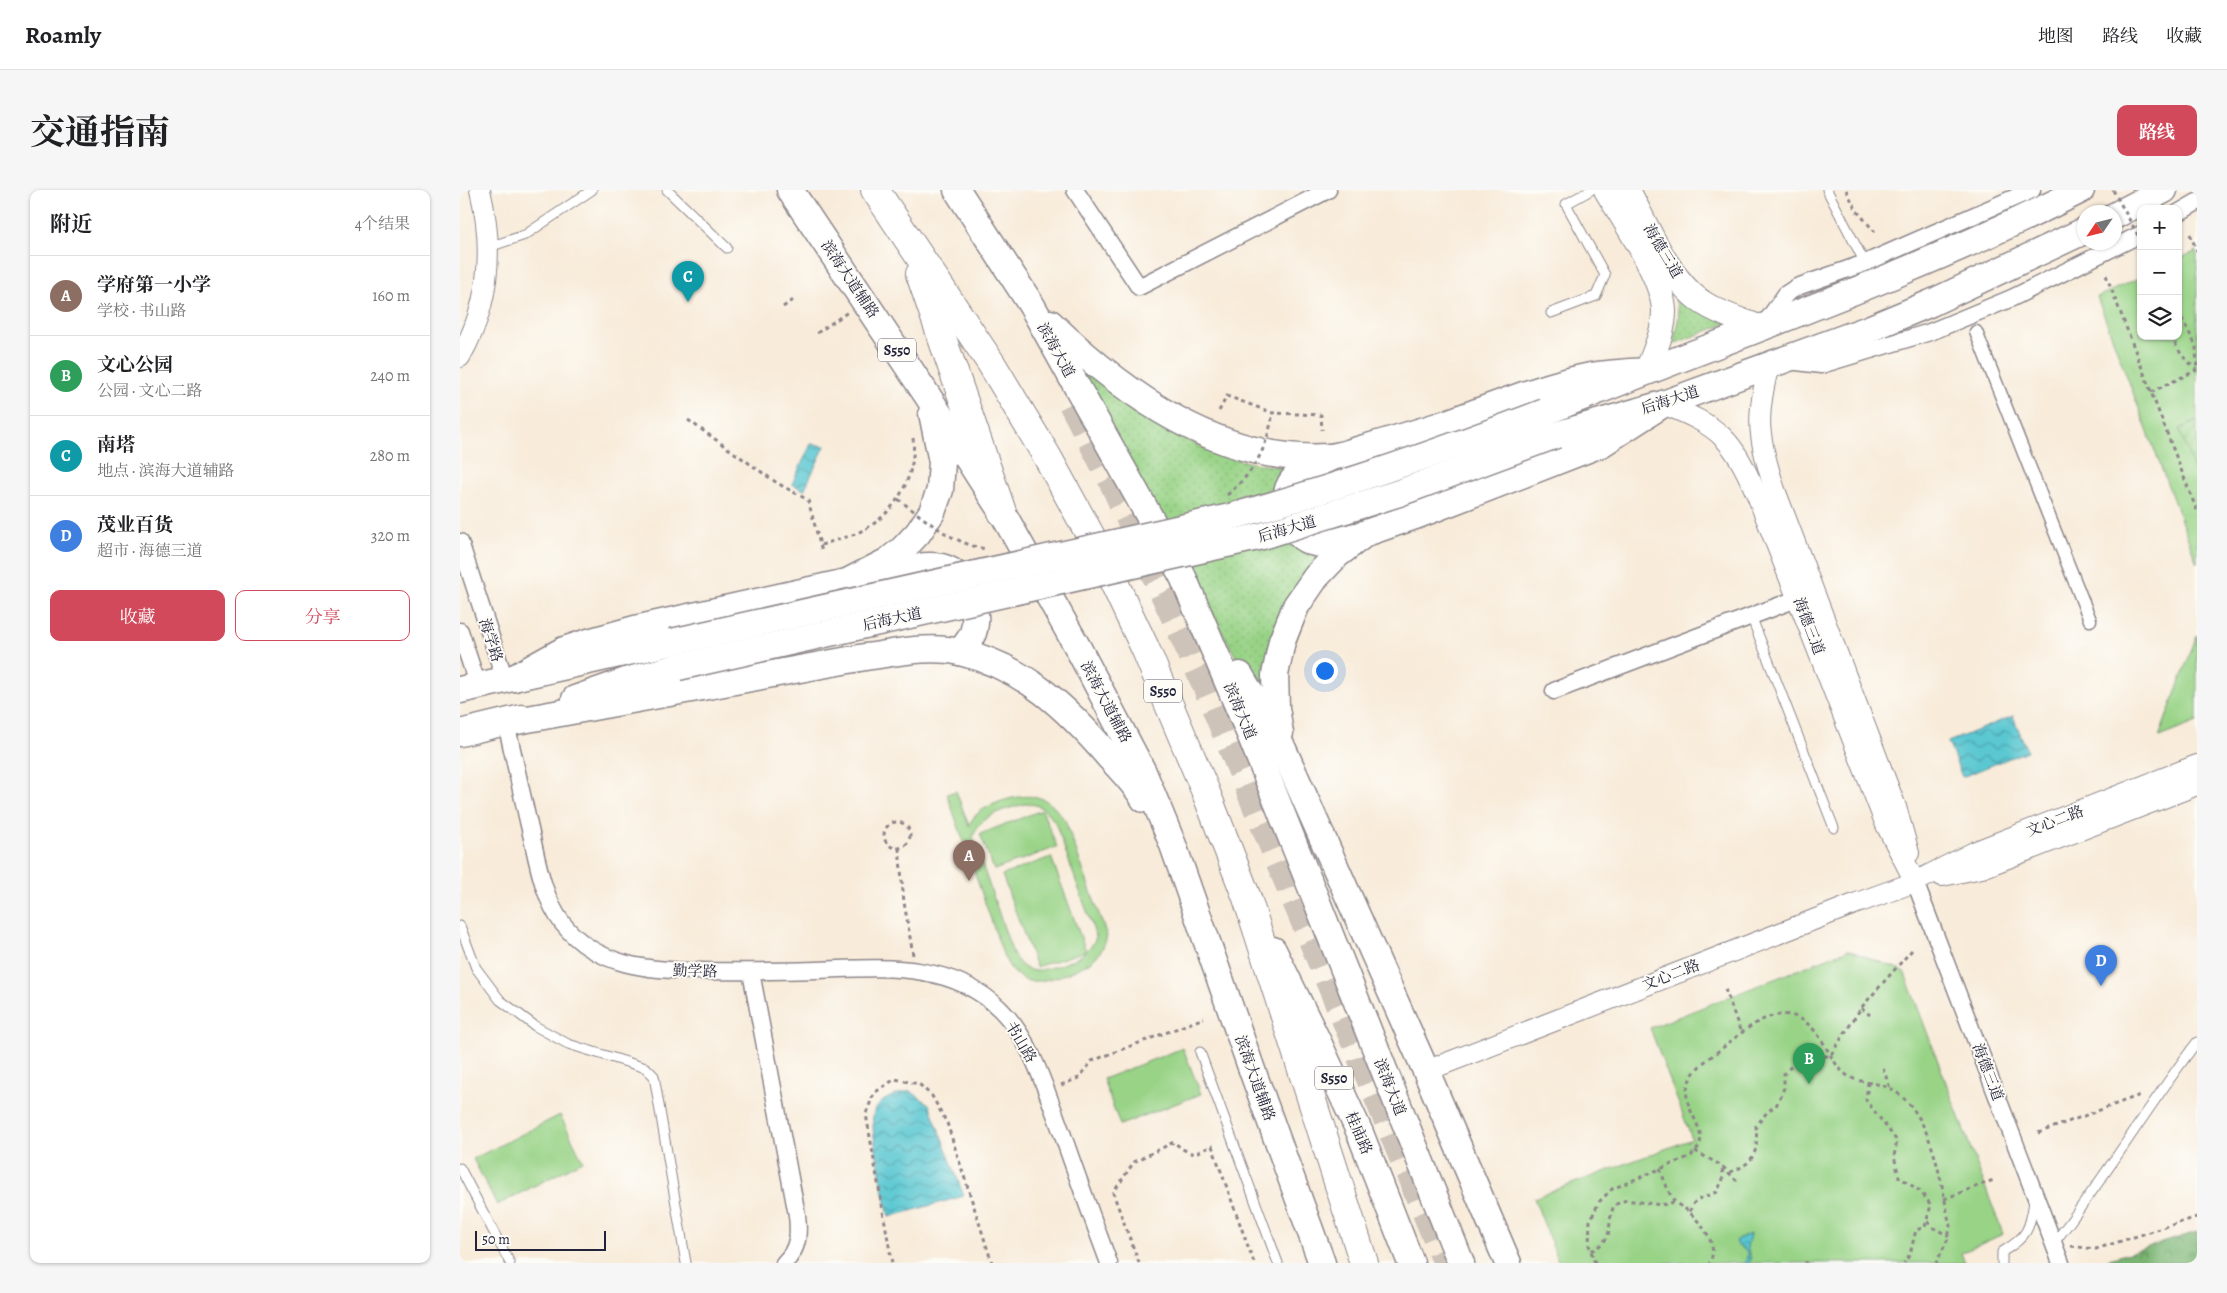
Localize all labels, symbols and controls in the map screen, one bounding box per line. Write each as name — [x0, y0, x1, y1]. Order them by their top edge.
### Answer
text: Roamly — [25, 19, 101, 51]
text: 地图 — [2038, 24, 2074, 48]
text: 路线 — [2102, 24, 2138, 48]
text: 收藏 — [2166, 24, 2202, 48]
button: 路线 — [2117, 105, 2197, 156]
text: 交通指南 — [30, 108, 170, 156]
north arrow — [2077, 205, 2122, 250]
map controls — [2137, 205, 2182, 340]
button: + — [2137, 205, 2182, 250]
text: 附近 — [50, 210, 92, 238]
text: 4个结果 — [355, 213, 410, 235]
street label: 海德三道 — [1639, 220, 1687, 282]
street label: 滨海大道辅路 — [817, 236, 883, 322]
button: − — [2137, 250, 2182, 295]
pin: C — [672, 261, 704, 302]
text: 学府第一小学 — [97, 272, 211, 298]
text: A — [61, 285, 71, 307]
text: 160 m — [372, 285, 410, 307]
button: layers — [2137, 295, 2182, 340]
text: 学校 · 书山路 — [97, 300, 187, 322]
street label: 滨海大道 — [1033, 319, 1079, 381]
road number: S550 — [878, 338, 916, 362]
text: 文心公园 — [97, 352, 173, 378]
text: B — [61, 365, 71, 387]
text: 240 m — [370, 365, 410, 387]
text: 公园 · 文心二路 — [97, 380, 203, 402]
street label: 后海大道 — [1638, 381, 1702, 419]
text: 南塔 — [97, 432, 135, 458]
text: C — [61, 445, 71, 467]
text: 280 m — [370, 445, 410, 467]
text: 地点 · 滨海大道辅路 — [97, 460, 235, 482]
street label: 后海大道 — [1255, 511, 1319, 547]
text: 茂业百货 — [97, 512, 173, 538]
text: D — [60, 525, 72, 547]
text: 320 m — [371, 525, 410, 547]
text: 超市 · 海德三道 — [97, 540, 203, 562]
button: 收藏 — [50, 590, 225, 641]
button: 分享 — [235, 590, 410, 641]
street label: 海德三道 — [1789, 594, 1829, 658]
street label: 后海大道 — [861, 603, 923, 635]
street label: 海学路 — [475, 616, 507, 664]
street label: 滨海大道辅路 — [1076, 658, 1136, 746]
your location — [1312, 658, 1338, 684]
street label: 滨海大道 — [1219, 679, 1261, 743]
road number: S550 — [1144, 680, 1182, 702]
street label: 文心二路 — [2023, 801, 2087, 841]
pin: A — [953, 840, 985, 881]
pin: D — [2085, 945, 2117, 986]
street label: 文心二路 — [1639, 955, 1703, 995]
street label: 勤学路 — [672, 961, 718, 981]
street label: 书山路 — [1001, 1018, 1041, 1066]
street label: 滨海大道辅路 — [1230, 1032, 1280, 1124]
street label: 海德三道 — [1968, 1040, 2008, 1104]
pin: B — [1793, 1043, 1825, 1084]
street label: 滨海大道 — [1369, 1055, 1411, 1119]
road number: S550 — [1315, 1066, 1353, 1090]
street label: 桂庙路 — [1341, 1108, 1377, 1158]
scale bar — [475, 1228, 606, 1251]
text: 50 m — [482, 1230, 510, 1249]

